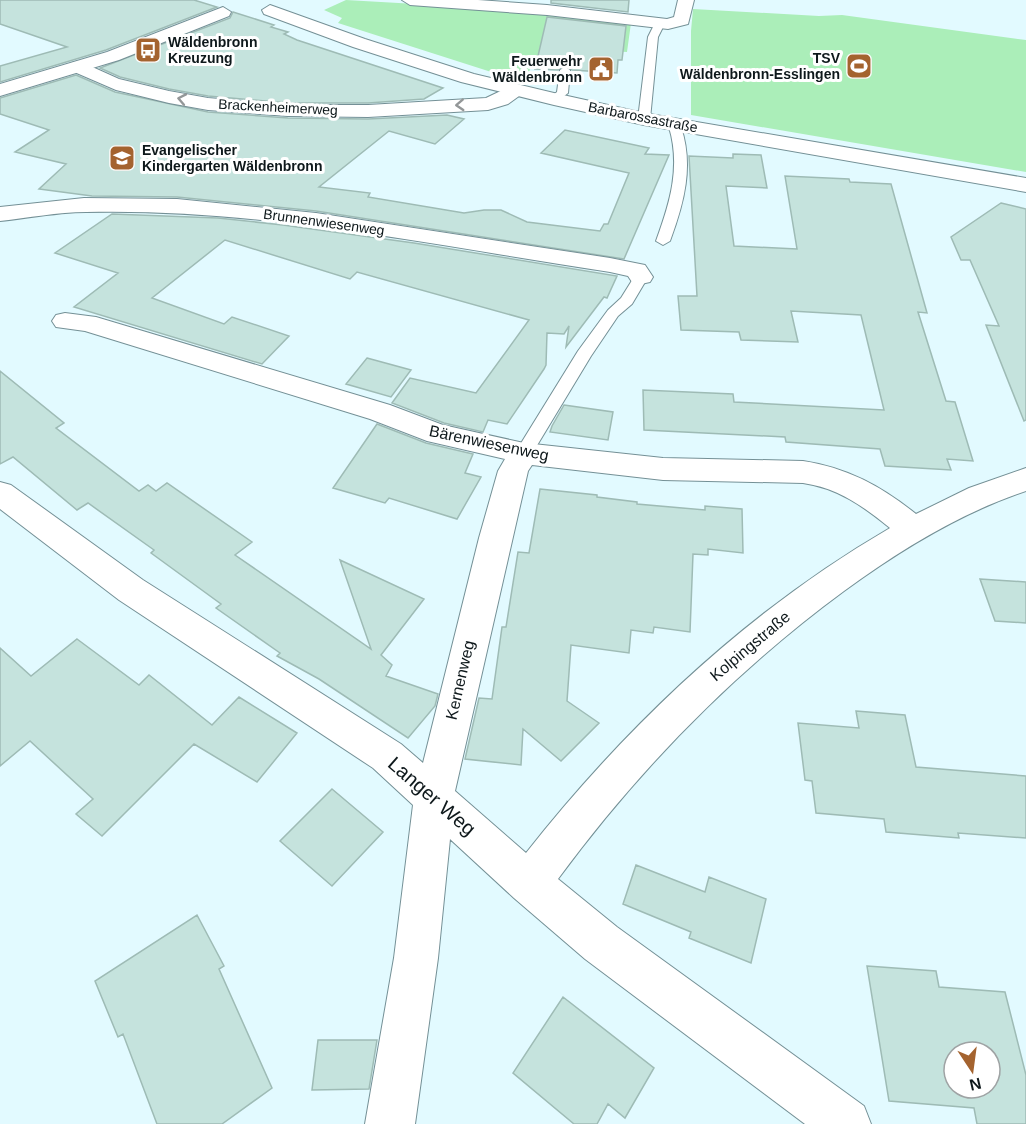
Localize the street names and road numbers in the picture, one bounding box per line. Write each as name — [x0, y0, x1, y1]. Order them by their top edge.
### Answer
street label: Brackenheimerweg — [218, 96, 338, 118]
street label: Barbarossastraße — [587, 99, 699, 136]
street label: Brunnenwiesenweg — [262, 206, 386, 238]
street label: Bärenwiesenweg — [428, 422, 550, 464]
street label: Kolpingstraße — [707, 608, 793, 684]
street label: Kernenweg — [443, 639, 477, 721]
street label: Langer Weg — [384, 752, 480, 840]

